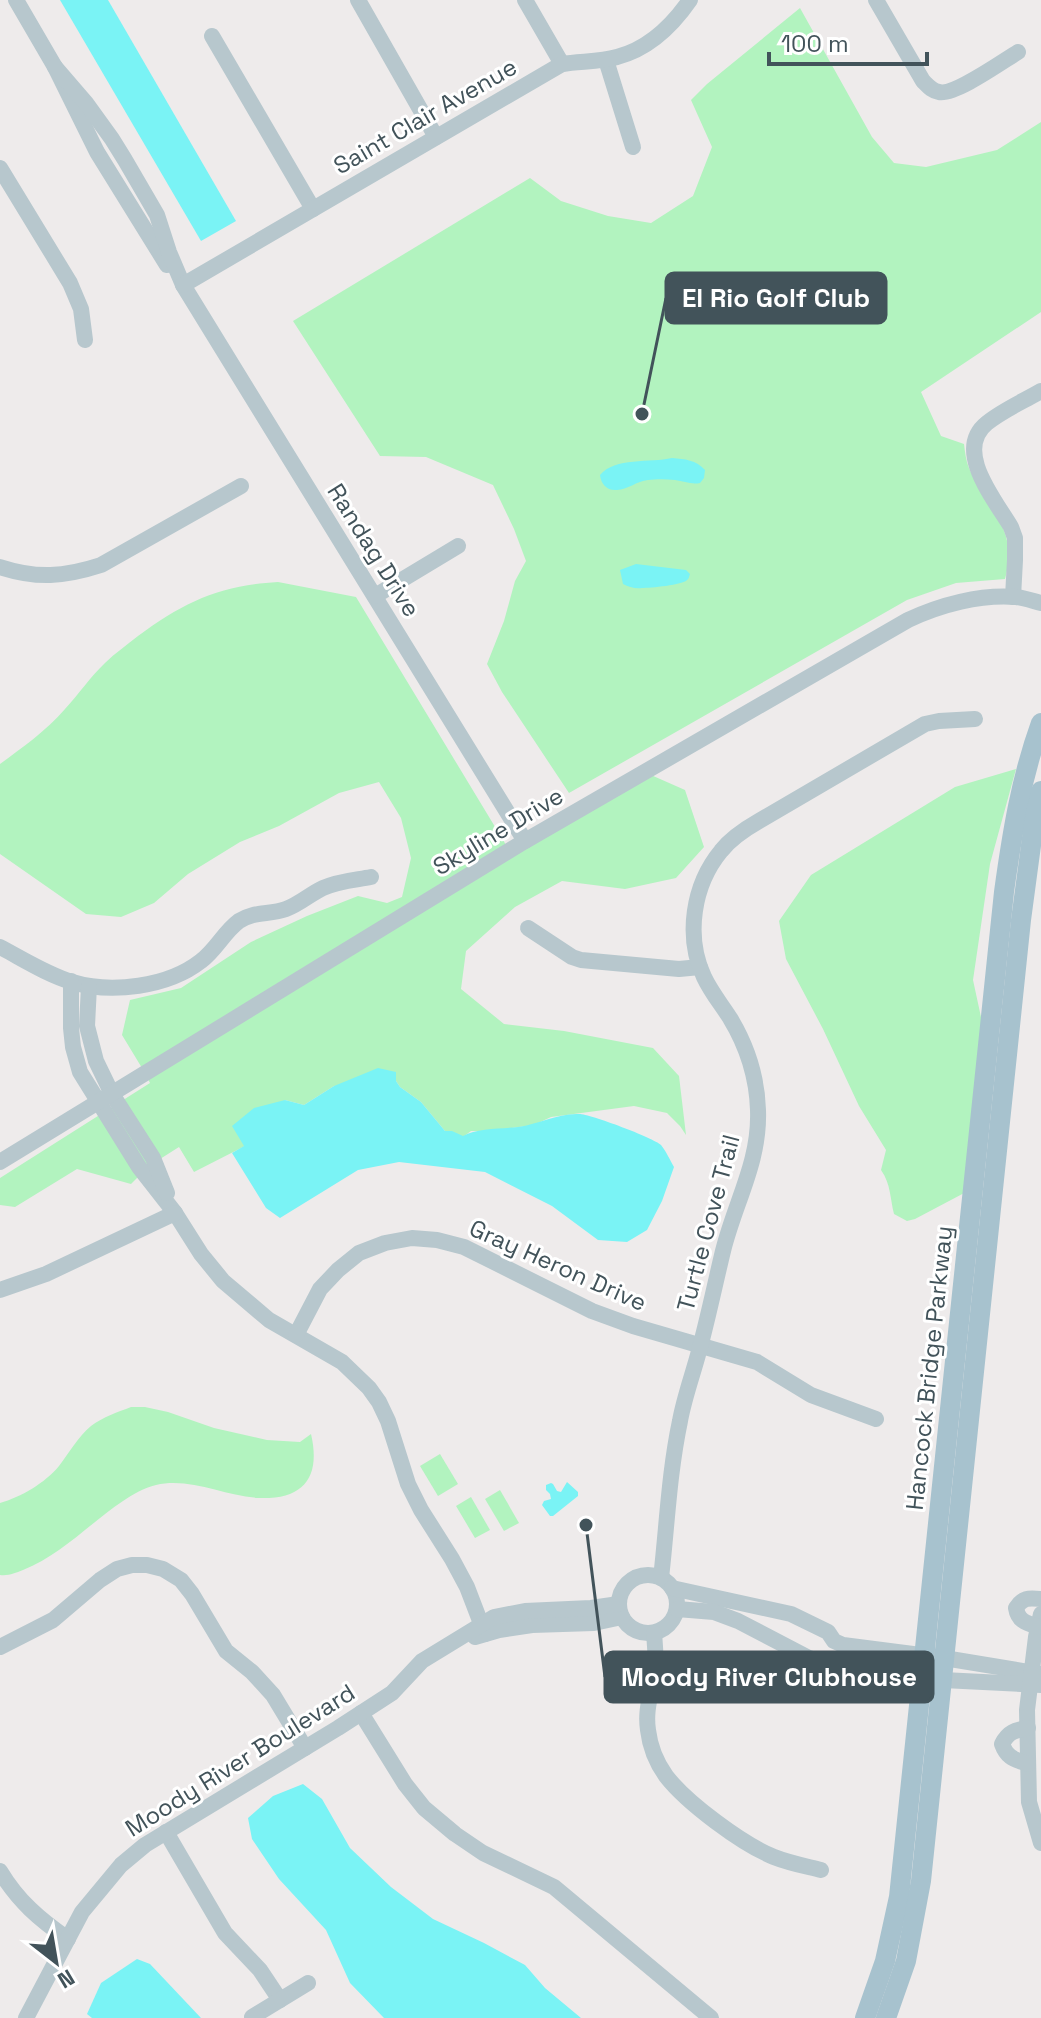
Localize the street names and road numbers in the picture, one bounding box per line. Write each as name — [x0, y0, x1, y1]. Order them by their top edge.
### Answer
street label: Saint Clair Avenue — [328, 51, 522, 181]
street label: Randag Drive — [321, 477, 427, 623]
street label: Skyline Drive — [427, 780, 569, 882]
street label: Turtle Cove Trail — [670, 1131, 746, 1315]
street label: Gray Heron Drive — [465, 1212, 651, 1318]
street label: Hancock Bridge Parkway — [899, 1224, 959, 1512]
street label: Moody River Boulevard — [119, 1677, 361, 1843]

